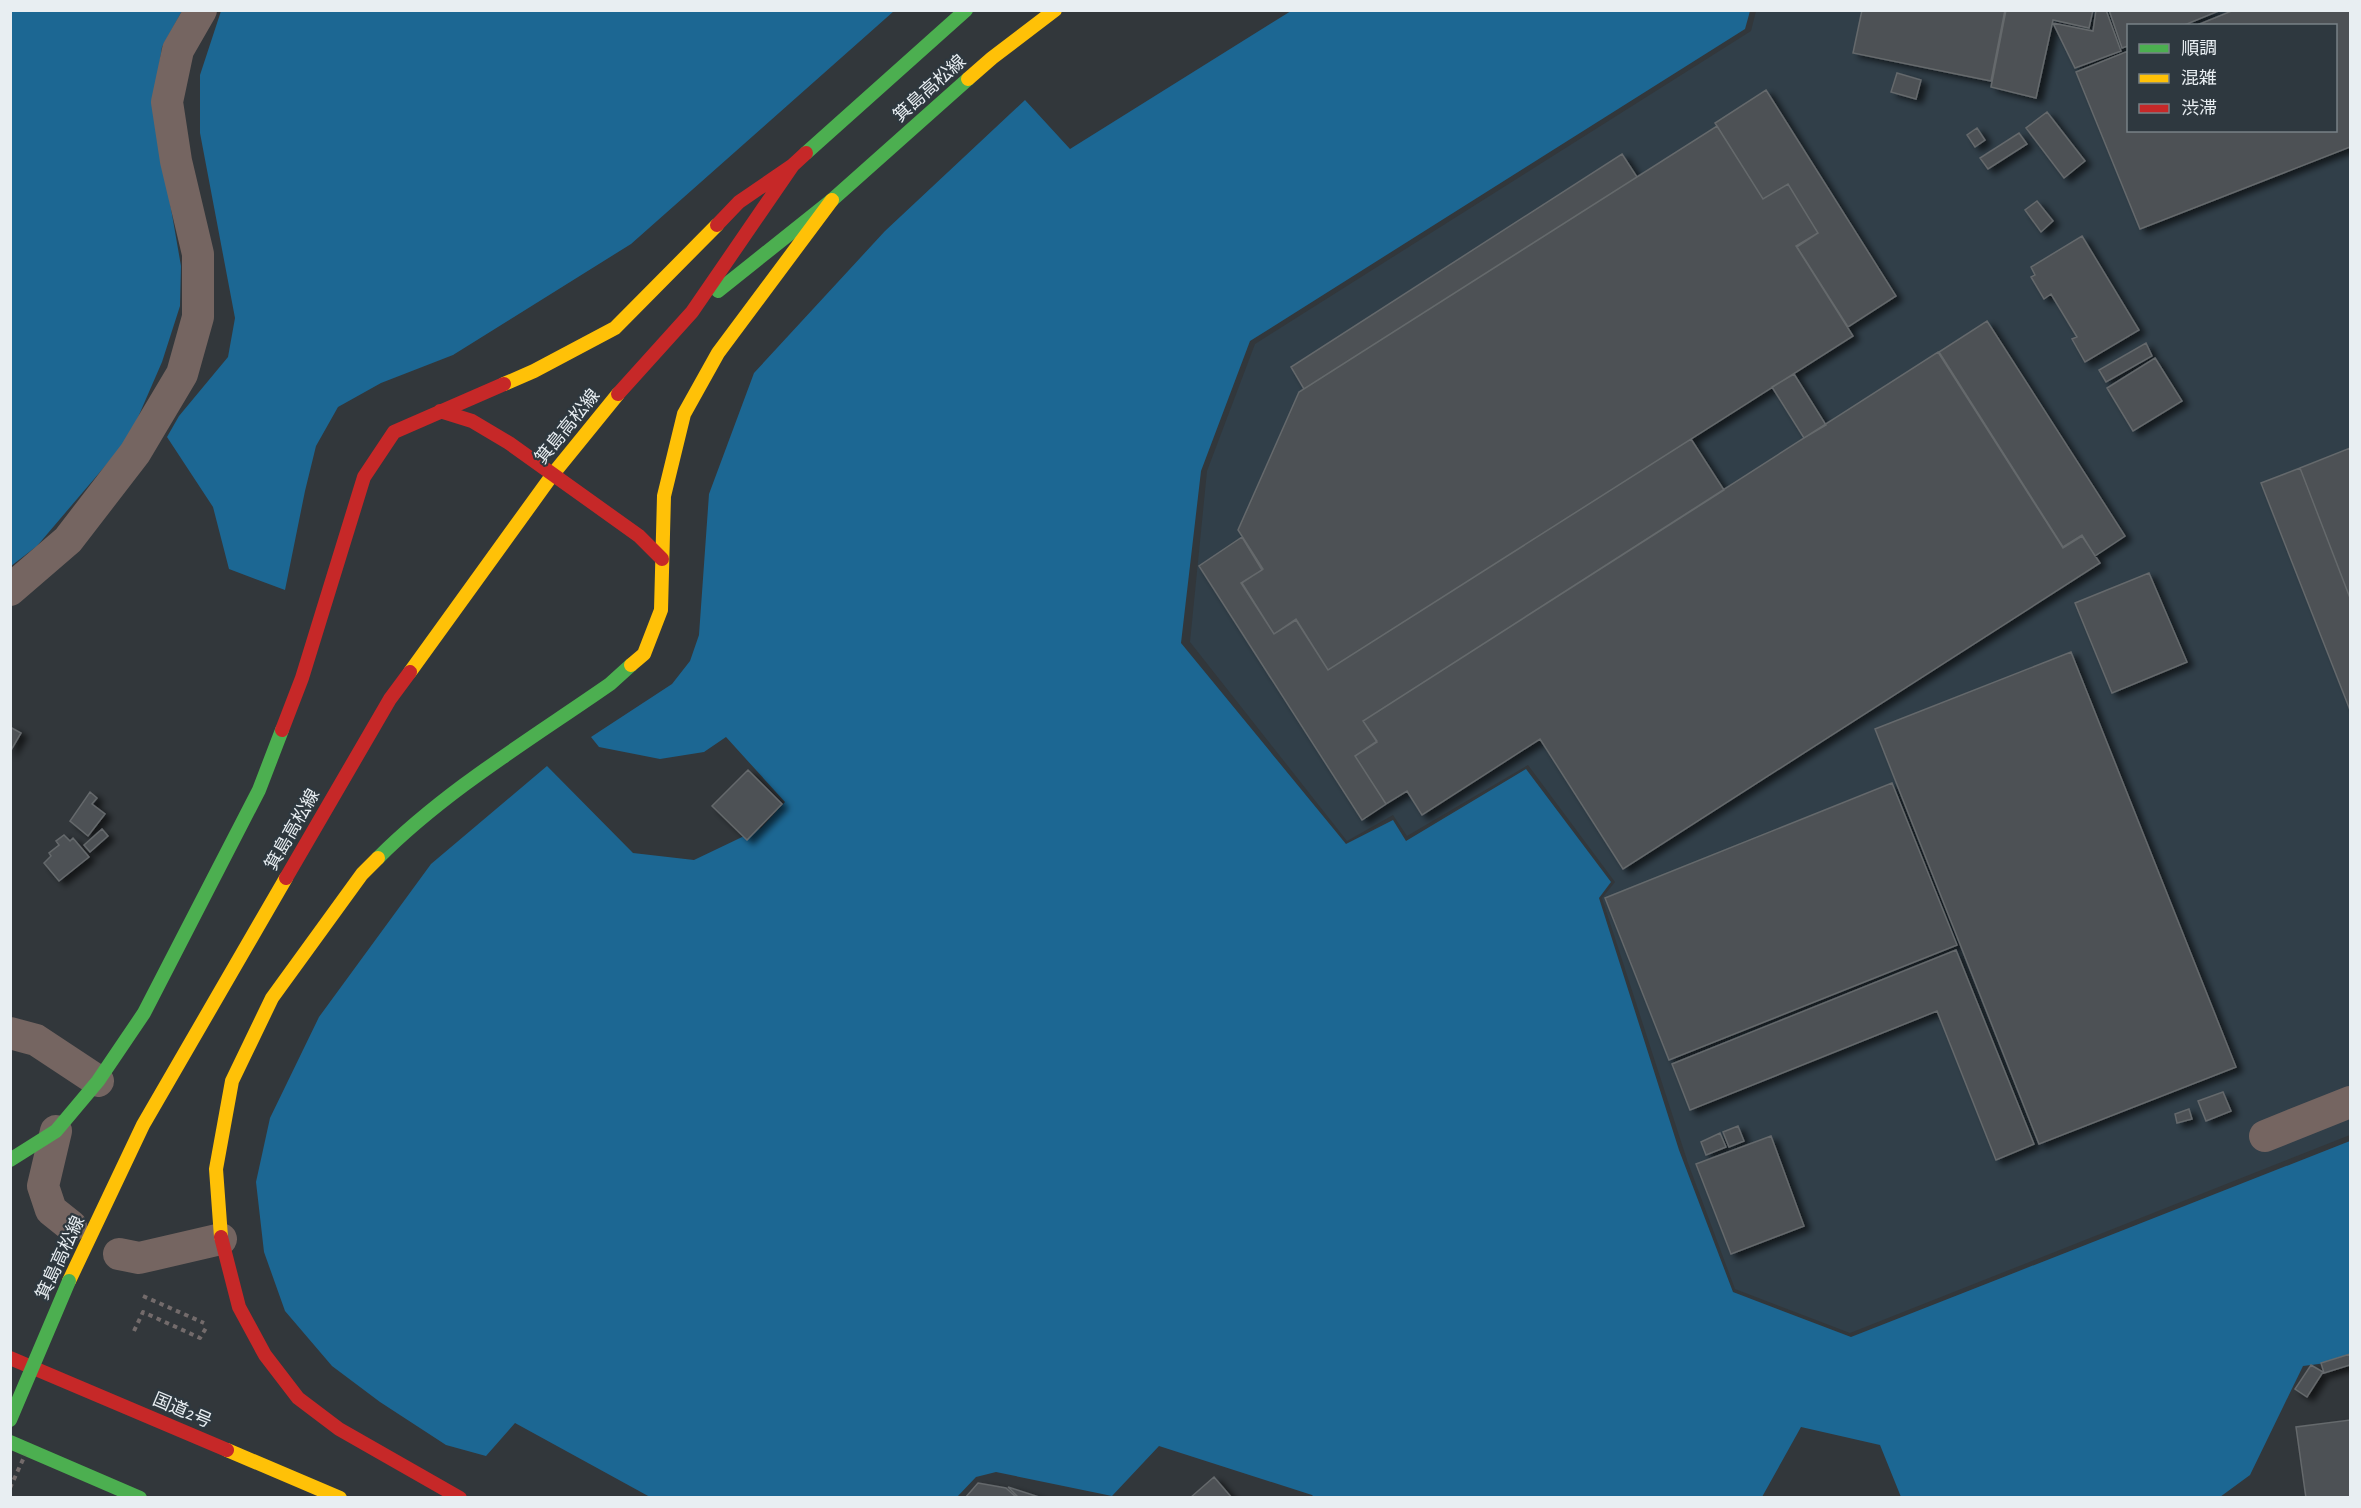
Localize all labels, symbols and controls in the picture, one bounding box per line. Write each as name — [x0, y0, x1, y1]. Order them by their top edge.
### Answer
legend — [2127, 24, 2337, 132]
text: 順調 — [2181, 40, 2217, 58]
street label: 箕島高松線 — [889, 51, 969, 126]
text: 混雑 — [2181, 68, 2217, 88]
text: 渋滞 — [2181, 99, 2217, 118]
street label: 箕島高松線 — [531, 385, 603, 468]
street label: 箕島高松線 — [261, 786, 323, 873]
street label: 箕島高松線 — [32, 1213, 88, 1303]
street label: 国道2号 — [150, 1389, 215, 1431]

